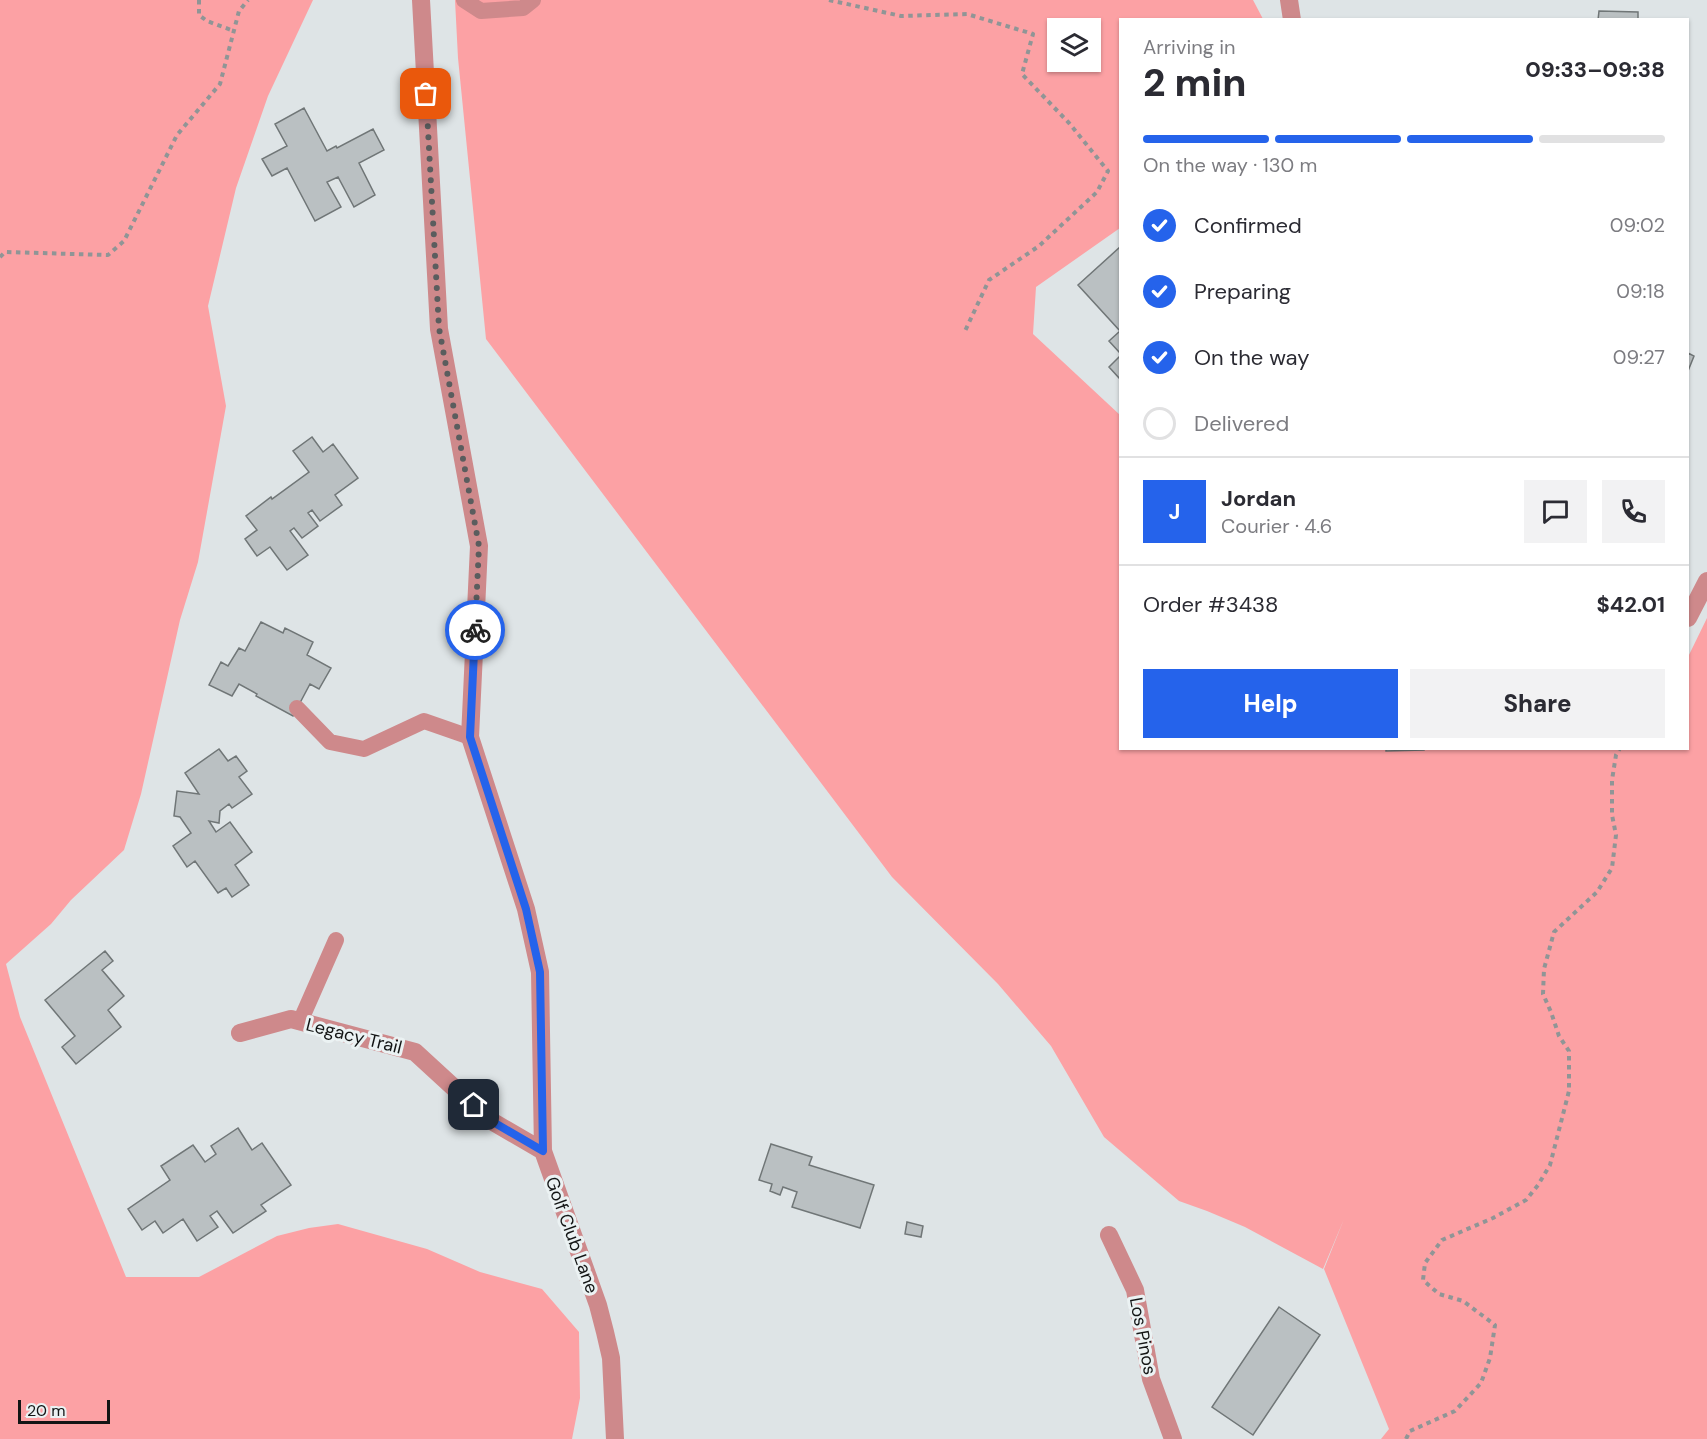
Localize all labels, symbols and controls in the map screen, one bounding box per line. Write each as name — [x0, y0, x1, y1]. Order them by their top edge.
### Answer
map controls — [1047, 18, 1101, 72]
button: layers — [1047, 18, 1101, 72]
text: Arriving in — [1143, 34, 1235, 60]
text: 09:33–09:38 — [1525, 55, 1665, 84]
text: 2 min — [1143, 57, 1247, 108]
pin — [400, 68, 451, 119]
icon: bag — [409, 77, 442, 110]
text: On the way · 130 m — [1143, 152, 1317, 178]
icon: check — [1143, 209, 1176, 242]
text: Confirmed — [1194, 211, 1302, 240]
text: 09:02 — [1610, 212, 1665, 238]
icon: check — [1143, 275, 1176, 308]
text: Preparing — [1194, 277, 1291, 306]
text: 09:18 — [1616, 278, 1665, 304]
icon: check — [1143, 341, 1176, 374]
text: On the way — [1194, 343, 1309, 372]
text: 09:27 — [1613, 344, 1665, 370]
text: Delivered — [1194, 409, 1289, 438]
button: chat — [1524, 480, 1587, 543]
button: phone — [1602, 480, 1665, 543]
text: Jordan — [1221, 484, 1296, 513]
text: J — [1169, 497, 1180, 526]
text: Courier · 4.6 — [1221, 513, 1332, 539]
text: Order #3438 — [1143, 590, 1278, 619]
text: $42.01 — [1597, 590, 1665, 619]
courier — [445, 600, 505, 660]
icon: bike — [459, 614, 492, 647]
button: Help — [1143, 669, 1398, 738]
button: Share — [1410, 669, 1665, 738]
street label: Legacy Trail — [304, 1012, 404, 1060]
pin — [448, 1079, 499, 1130]
icon: home — [457, 1088, 490, 1121]
street label: Golf Club Lane — [540, 1173, 604, 1297]
street label: Los Pinos — [1124, 1295, 1162, 1377]
scale bar — [18, 1397, 110, 1424]
text: 20 m — [27, 1400, 66, 1421]

